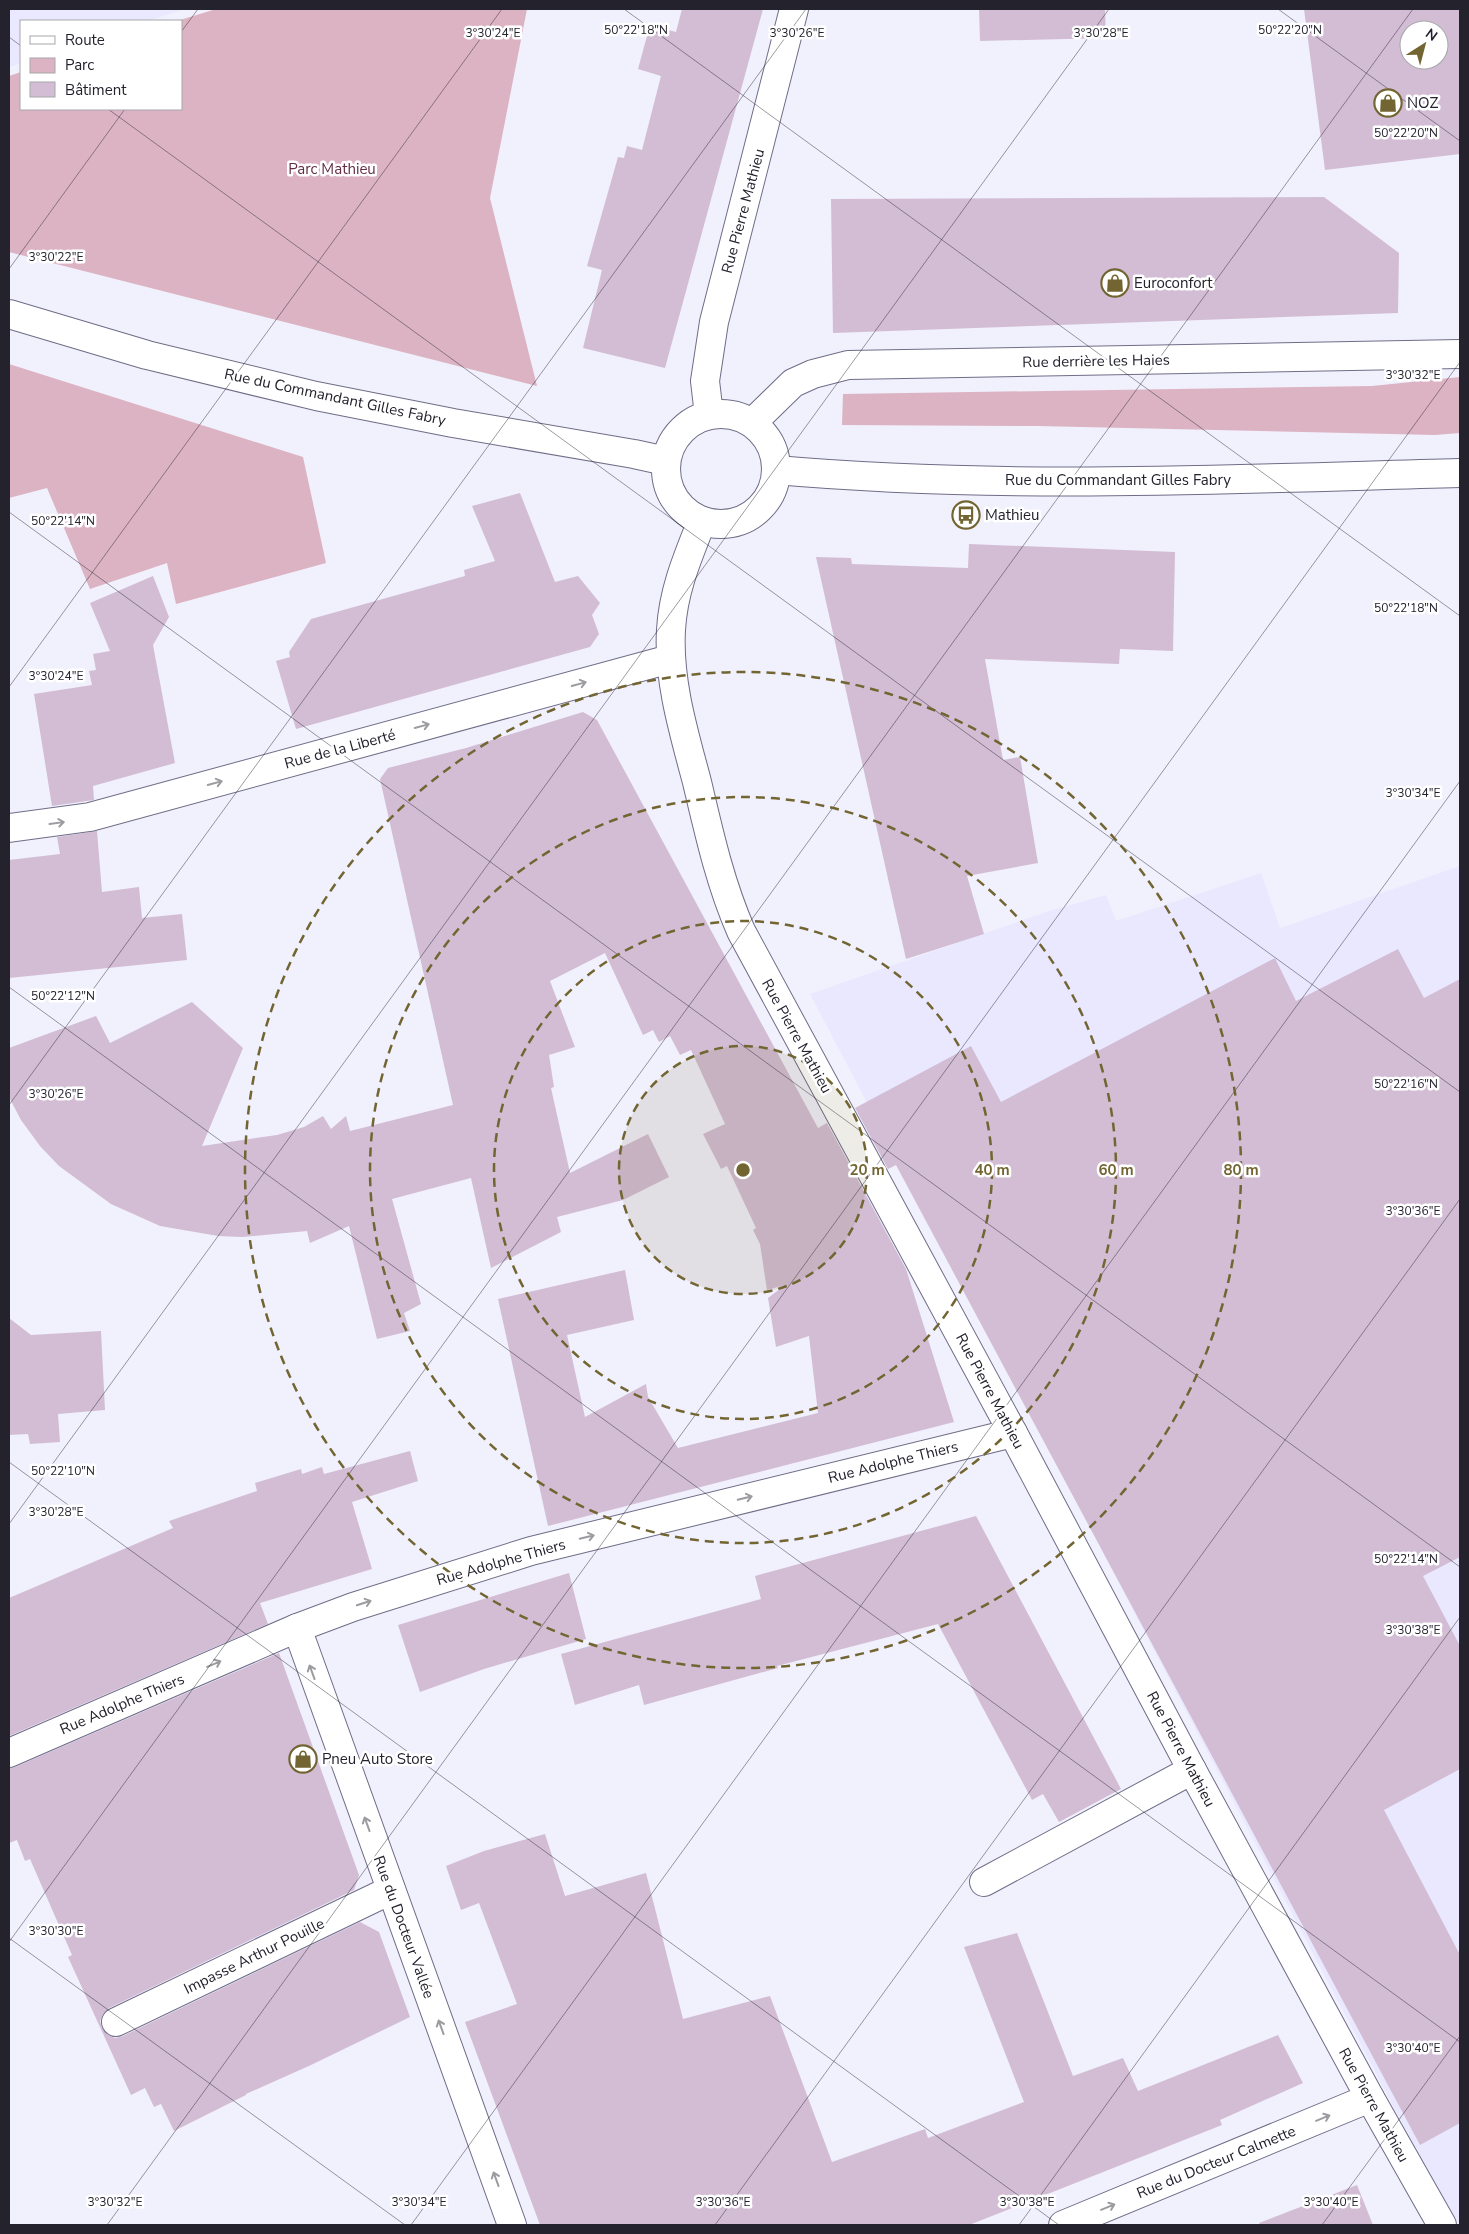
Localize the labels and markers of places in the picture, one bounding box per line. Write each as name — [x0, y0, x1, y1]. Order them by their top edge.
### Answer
shop icon: NOZ — [1373, 88, 1403, 118]
place label: NOZ — [1407, 93, 1438, 113]
shop icon: Euroconfort — [1100, 268, 1130, 298]
place label: Euroconfort — [1134, 273, 1213, 293]
bus stop icon: Mathieu — [951, 500, 981, 530]
place label: Mathieu — [985, 505, 1039, 525]
centre of rings — [734, 1161, 752, 1179]
shop icon: Pneu Auto Store — [288, 1744, 318, 1774]
place label: Pneu Auto Store — [322, 1749, 433, 1769]

